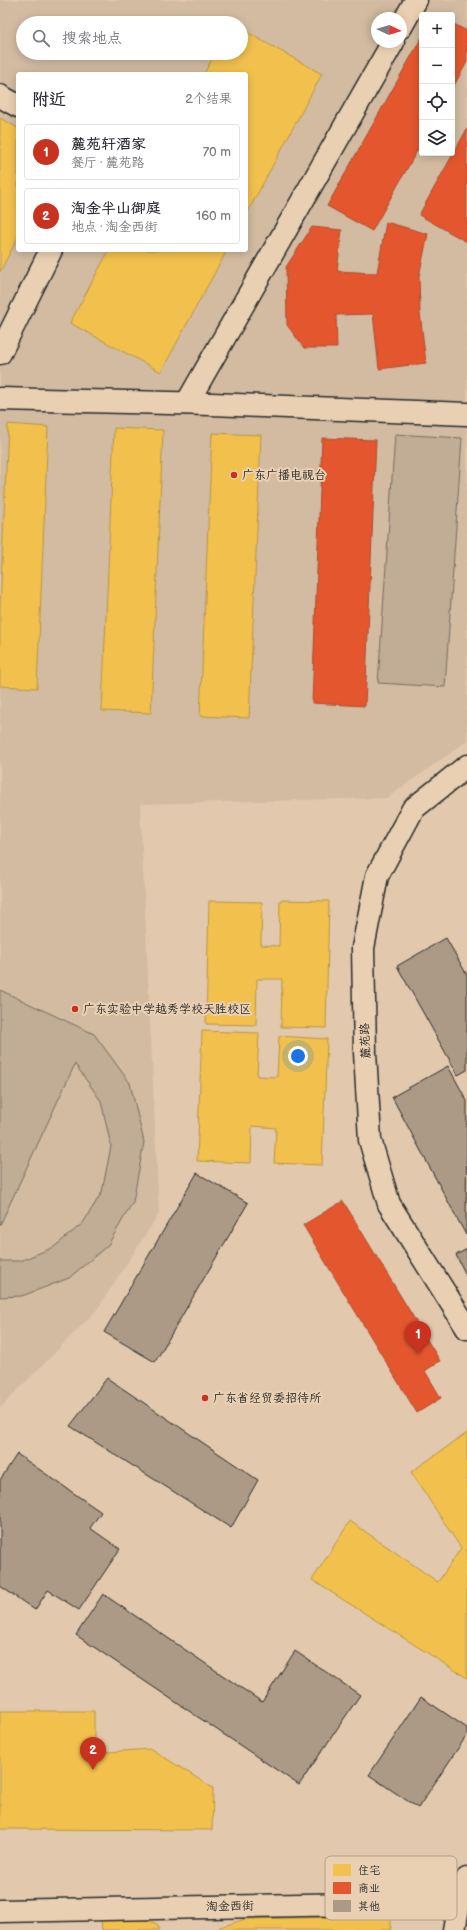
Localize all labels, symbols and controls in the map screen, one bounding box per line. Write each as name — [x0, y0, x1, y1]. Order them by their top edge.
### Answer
north arrow — [371, 12, 407, 48]
map controls — [419, 12, 455, 156]
button: + — [419, 12, 455, 48]
search box — [16, 16, 248, 60]
icon: search — [30, 27, 52, 49]
text: 搜索地点 — [62, 29, 122, 48]
button: − — [419, 48, 455, 84]
button: locate — [419, 84, 455, 120]
text: 附近 — [32, 90, 66, 110]
text: 2个结果 — [185, 91, 232, 107]
button: layers — [419, 120, 455, 156]
text: 麓苑轩酒家 — [71, 135, 146, 154]
text: 1 — [43, 144, 49, 160]
text: 70 m — [203, 144, 231, 160]
text: 餐厅 · 麓苑路 — [71, 155, 144, 171]
text: 淘金半山御庭 — [71, 199, 161, 218]
text: 2 — [42, 208, 50, 224]
text: 160 m — [196, 208, 231, 224]
text: 地点 · 淘金西街 — [71, 219, 157, 235]
place label: 广东广播电视台 — [242, 468, 326, 483]
marker: 广东广播电视台 — [229, 470, 239, 480]
place label: 广东实验中学越秀学校天胜校区 — [83, 1002, 251, 1017]
marker: 广东实验中学越秀学校天胜校区 — [70, 1004, 80, 1014]
street label: 麓苑路 — [357, 1023, 374, 1059]
your location — [288, 1046, 308, 1066]
pin: 1 — [405, 1321, 431, 1354]
place label: 广东省经贸委招待所 — [213, 1391, 322, 1406]
marker: 广东省经贸委招待所 — [200, 1393, 210, 1403]
pin: 2 — [80, 1737, 106, 1770]
legend — [325, 1856, 457, 1920]
text: 住宅 — [358, 1864, 380, 1877]
text: 商业 — [358, 1882, 380, 1895]
street label: 淘金西街 — [206, 1899, 254, 1914]
text: 其他 — [358, 1900, 380, 1913]

